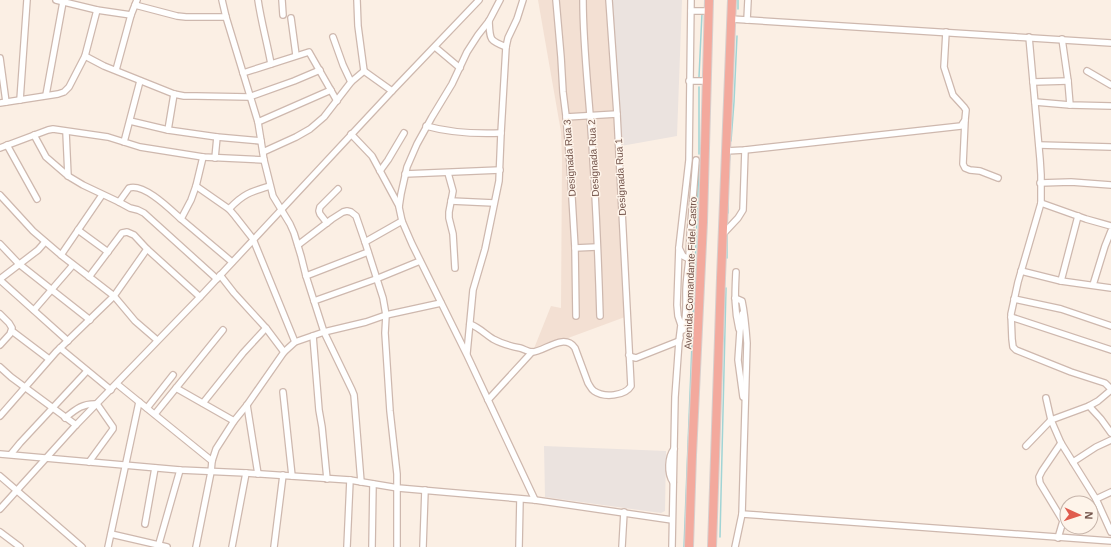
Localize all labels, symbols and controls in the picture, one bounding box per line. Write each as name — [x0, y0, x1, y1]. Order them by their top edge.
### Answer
street label: Designada Rua 3 — [561, 119, 578, 197]
street label: Designada Rua 2 — [586, 119, 601, 197]
street label: Designada Rua 1 — [613, 138, 628, 216]
street label: Avenida Comandante Fidel Castro — [682, 196, 699, 350]
north arrow — [1059, 495, 1099, 535]
text: N — [1083, 511, 1095, 520]

